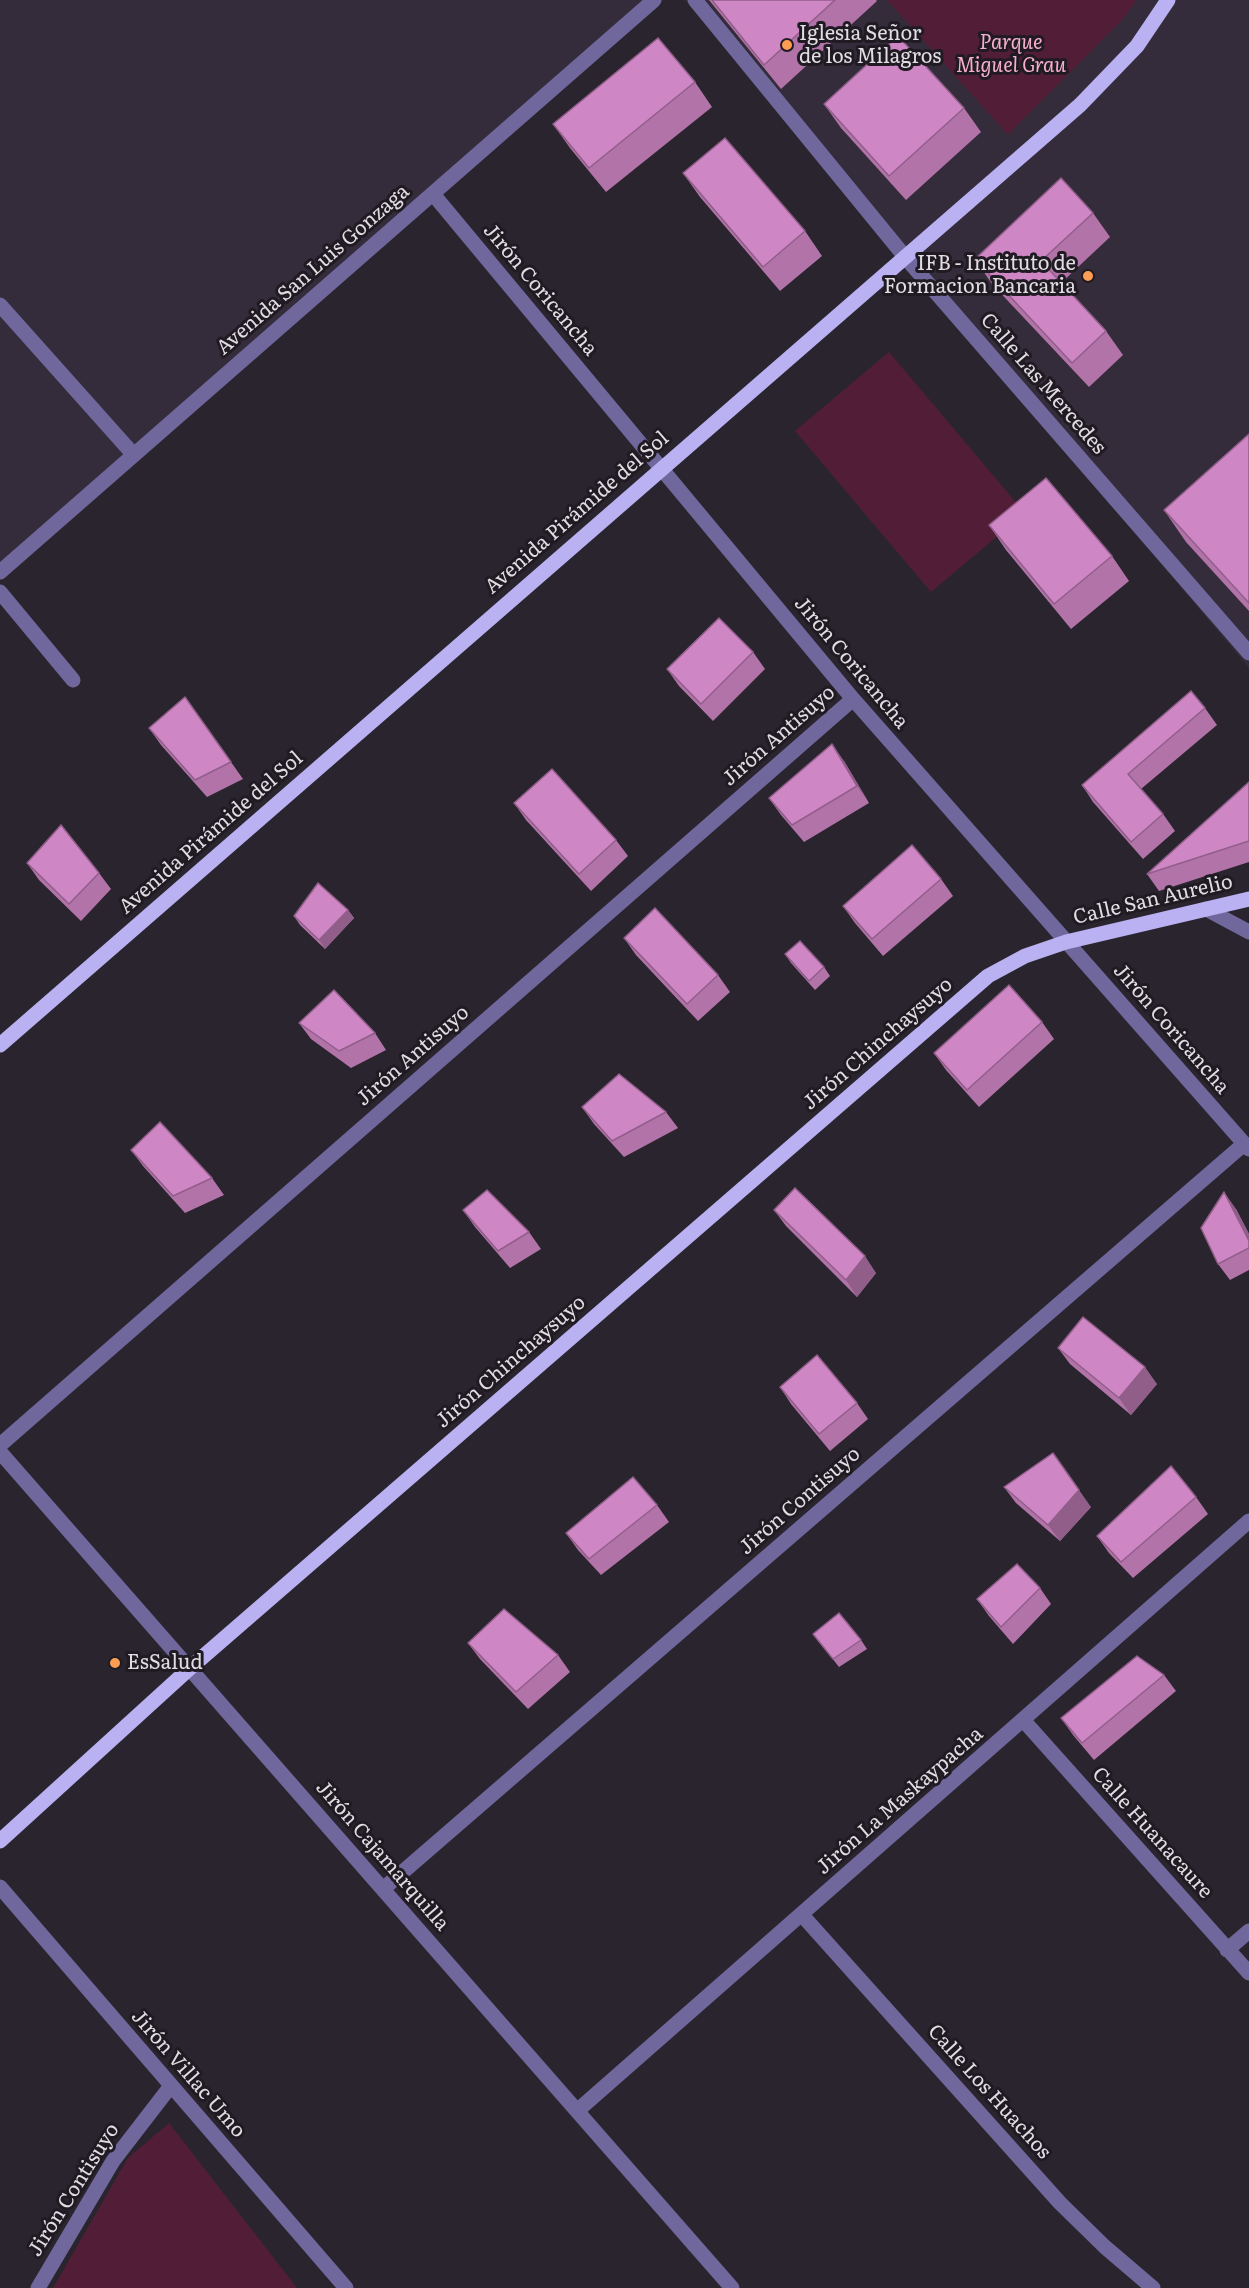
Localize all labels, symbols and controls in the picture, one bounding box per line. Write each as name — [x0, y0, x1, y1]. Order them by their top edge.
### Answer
place label: Iglesia Señor de los Milagros — [799, 22, 941, 69]
park label: Parque Miguel Grau — [956, 31, 1066, 78]
marker: Iglesia Señor de los Milagros — [780, 38, 794, 52]
street label: Avenida San Luis Gonzaga — [212, 180, 414, 360]
street label: Jirón Coricancha — [478, 219, 602, 361]
place label: IFB - Instituto de Formacion Bancaria — [884, 252, 1076, 299]
marker: IFB - Instituto de Formacion Bancaria — [1081, 269, 1095, 283]
street label: Calle Las Mercedes — [975, 309, 1111, 459]
street label: Avenida Pirámide del Sol — [480, 427, 674, 599]
street label: Jirón Coricancha — [789, 592, 913, 734]
street label: Jirón Antisuyo — [718, 681, 840, 791]
street label: Avenida Pirámide del Sol — [114, 747, 308, 919]
street label: Calle San Aurelio — [1071, 870, 1235, 930]
street label: Jirón Coricancha — [1108, 959, 1234, 1099]
street label: Jirón Chinchaysuyo — [798, 973, 958, 1115]
street label: Jirón Antisuyo — [352, 1001, 474, 1111]
street label: Jirón Chinchaysuyo — [431, 1291, 591, 1433]
street label: Jirón Contisuyo — [735, 1442, 865, 1560]
place label: EsSalud — [127, 1651, 203, 1675]
marker: EsSalud — [108, 1656, 122, 1670]
street label: Jirón La Maskaypacha — [812, 1722, 988, 1880]
street label: Calle Huanacaure — [1087, 1762, 1217, 1904]
street label: Jirón Cajamarquilla — [310, 1776, 454, 1936]
street label: Jirón Villac Umo — [126, 2005, 250, 2143]
street label: Calle Los Huachos — [922, 2020, 1056, 2164]
street label: Jirón Contisuyo — [23, 2119, 125, 2261]

